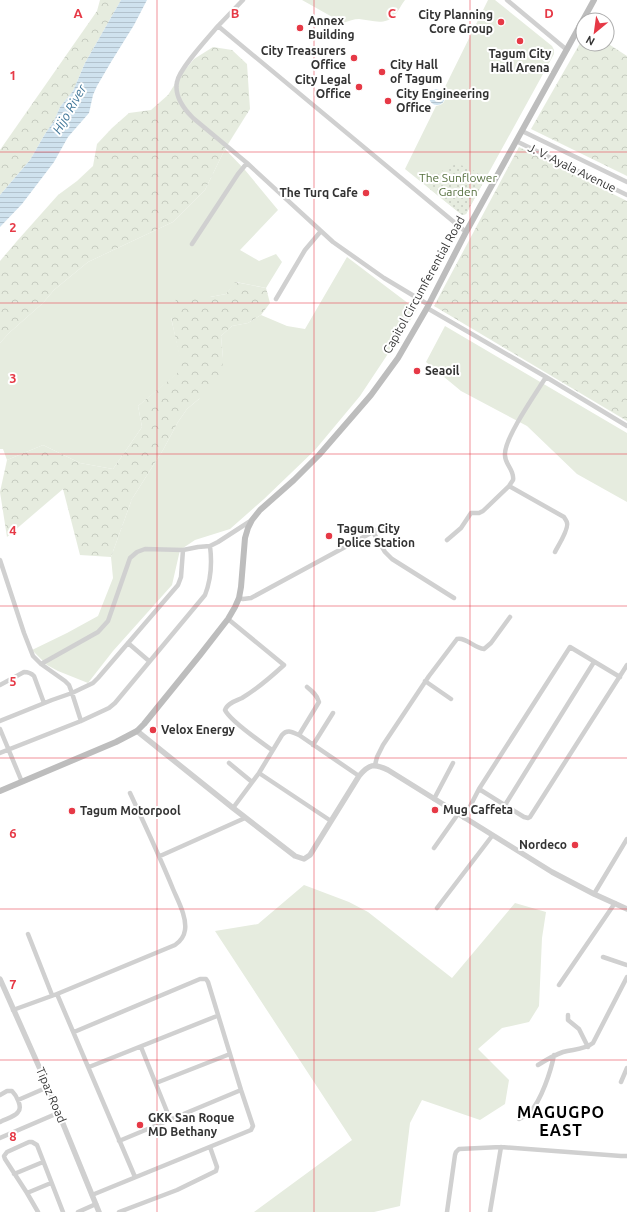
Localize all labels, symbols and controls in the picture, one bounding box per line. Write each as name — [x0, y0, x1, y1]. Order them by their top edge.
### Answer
text: A — [73, 6, 83, 20]
text: B — [231, 6, 240, 20]
text: C — [388, 6, 397, 20]
text: D — [544, 6, 554, 20]
place label: City Planning Core Group — [418, 8, 493, 35]
north arrow — [575, 12, 615, 52]
place label: Annex Building — [308, 14, 355, 41]
marker: City Planning Core Group — [496, 17, 506, 27]
marker: Annex Building — [295, 23, 305, 33]
text: N — [584, 34, 597, 48]
marker: Tagum City Hall Arena — [515, 36, 525, 46]
place label: City Treasurers Office — [261, 44, 346, 71]
place label: Tagum City Hall Arena — [489, 47, 552, 74]
marker: City Treasurers Office — [349, 53, 359, 63]
place label: City Hall of Tagum — [390, 58, 442, 85]
marker: City Hall of Tagum — [377, 67, 387, 77]
text: 1 — [9, 68, 17, 82]
place label: City Legal Office — [295, 73, 351, 100]
water label: Hijo River — [49, 81, 89, 136]
marker: City Legal Office — [354, 82, 364, 92]
place label: City Engineering Office — [396, 87, 489, 114]
marker: City Engineering Office — [383, 96, 393, 106]
street label: J. V. Ayala Avenue — [526, 141, 618, 195]
park label: The Sunflower Garden — [419, 171, 497, 198]
place label: The Turq Cafe — [280, 186, 358, 199]
marker: The Turq Cafe — [361, 188, 371, 198]
street label: Capitol Circumferential Road — [380, 214, 467, 356]
text: 2 — [9, 220, 17, 234]
place label: Seaoil — [425, 364, 460, 377]
marker: Seaoil — [412, 366, 422, 376]
text: 3 — [9, 371, 17, 385]
place label: Tagum City Police Station — [337, 522, 415, 549]
text: 4 — [9, 523, 17, 537]
marker: Tagum City Police Station — [324, 531, 334, 541]
text: 5 — [9, 674, 17, 688]
place label: Velox Energy — [161, 723, 236, 736]
marker: Velox Energy — [148, 725, 158, 735]
place label: Mug Caffeta — [443, 803, 513, 816]
place label: Tagum Motorpool — [80, 804, 181, 817]
marker: Mug Caffeta — [430, 805, 440, 815]
marker: Tagum Motorpool — [67, 806, 77, 816]
text: 6 — [9, 826, 17, 840]
place label: Nordeco — [519, 838, 567, 851]
marker: Nordeco — [570, 840, 580, 850]
text: 7 — [9, 977, 17, 991]
street label: Tipaz Road — [34, 1065, 69, 1124]
district label: MAGUGPO EAST — [517, 1103, 605, 1139]
place label: GKK San Roque MD Bethany — [148, 1111, 234, 1138]
marker: GKK San Roque MD Bethany — [135, 1120, 145, 1130]
text: 8 — [9, 1129, 17, 1143]

